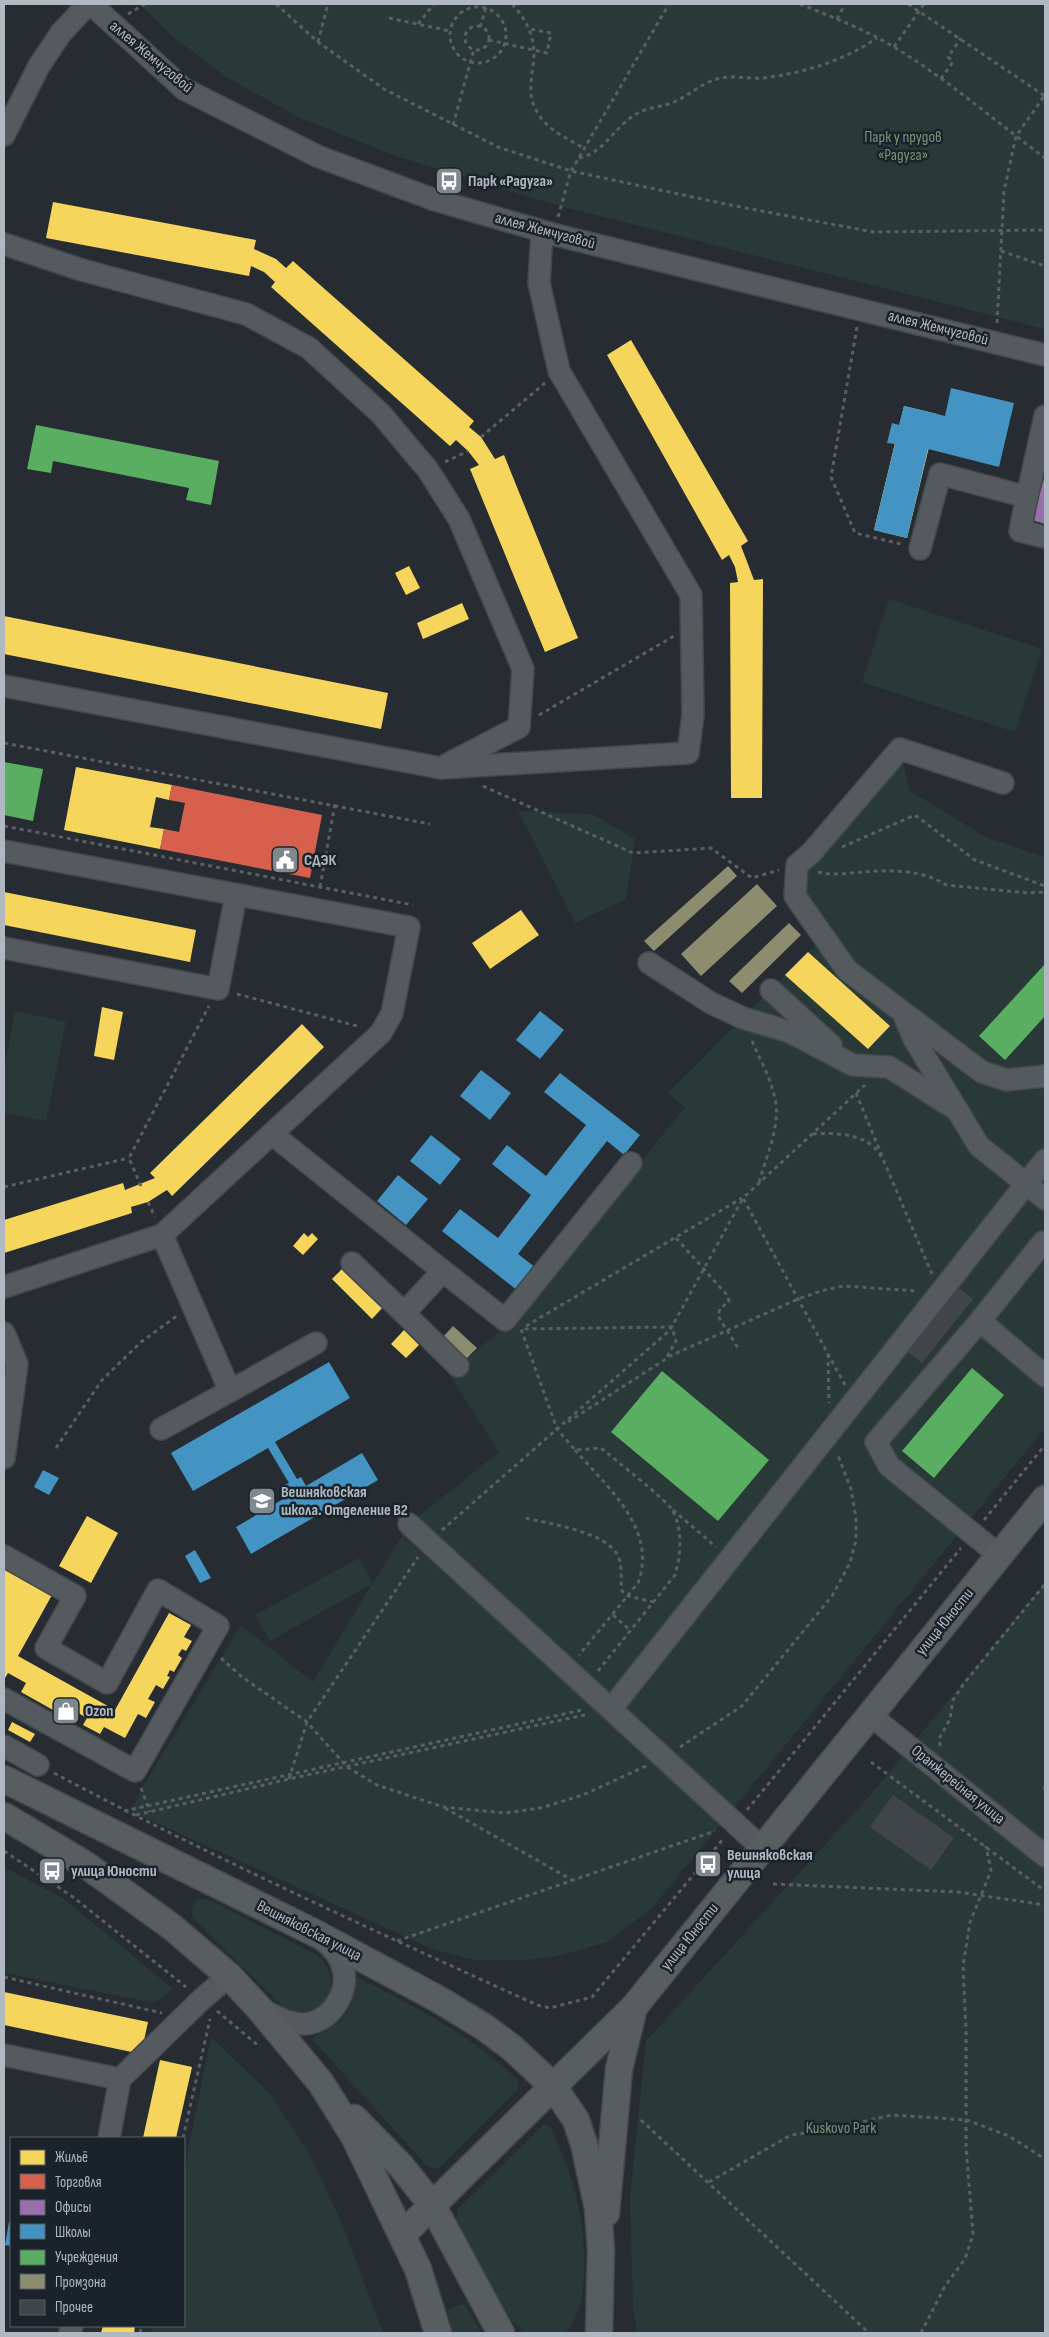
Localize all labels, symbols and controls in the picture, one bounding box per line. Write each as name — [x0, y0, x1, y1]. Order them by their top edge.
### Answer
street label: аллея Жемчуговой — [106, 17, 196, 97]
park label: Парк у прудов «Радуга» — [864, 128, 942, 165]
bus stop icon: Парк «Радуга» — [434, 166, 464, 196]
place label: Парк «Радуга» — [468, 172, 553, 191]
street label: аллея Жемчуговой — [493, 209, 597, 253]
street label: аллея Жемчуговой — [886, 306, 990, 350]
public building icon: СДЭК — [270, 845, 300, 875]
place label: СДЭК — [304, 851, 336, 870]
place label: Вешняковская школа. Отделение В2 — [281, 1483, 408, 1520]
school or university icon: Вешняковская школа. Отделение В2 — [247, 1486, 277, 1516]
street label: улица Юности — [912, 1585, 978, 1659]
shop icon: Ozon — [51, 1696, 81, 1726]
place label: Ozon — [85, 1702, 113, 1721]
street label: Оранжерейная улица — [907, 1741, 1009, 1829]
place label: Вешняковская улица — [727, 1846, 813, 1883]
bus stop icon: Вешняковская улица — [693, 1849, 723, 1879]
bus stop icon: улица Юности — [37, 1856, 67, 1886]
place label: улица Юности — [71, 1862, 157, 1881]
street label: Вешняковская улица — [254, 1897, 364, 1965]
street label: улица Юности — [657, 1900, 723, 1974]
park label: Kuskovo Park — [806, 2119, 876, 2138]
legend — [10, 2137, 185, 2327]
text: Жильё — [55, 2148, 88, 2167]
text: Торговля — [55, 2173, 102, 2192]
text: Офисы — [55, 2198, 91, 2217]
text: Школы — [55, 2223, 91, 2242]
text: Учреждения — [55, 2248, 118, 2267]
text: Промзона — [55, 2273, 106, 2292]
text: Прочее — [55, 2298, 93, 2317]

